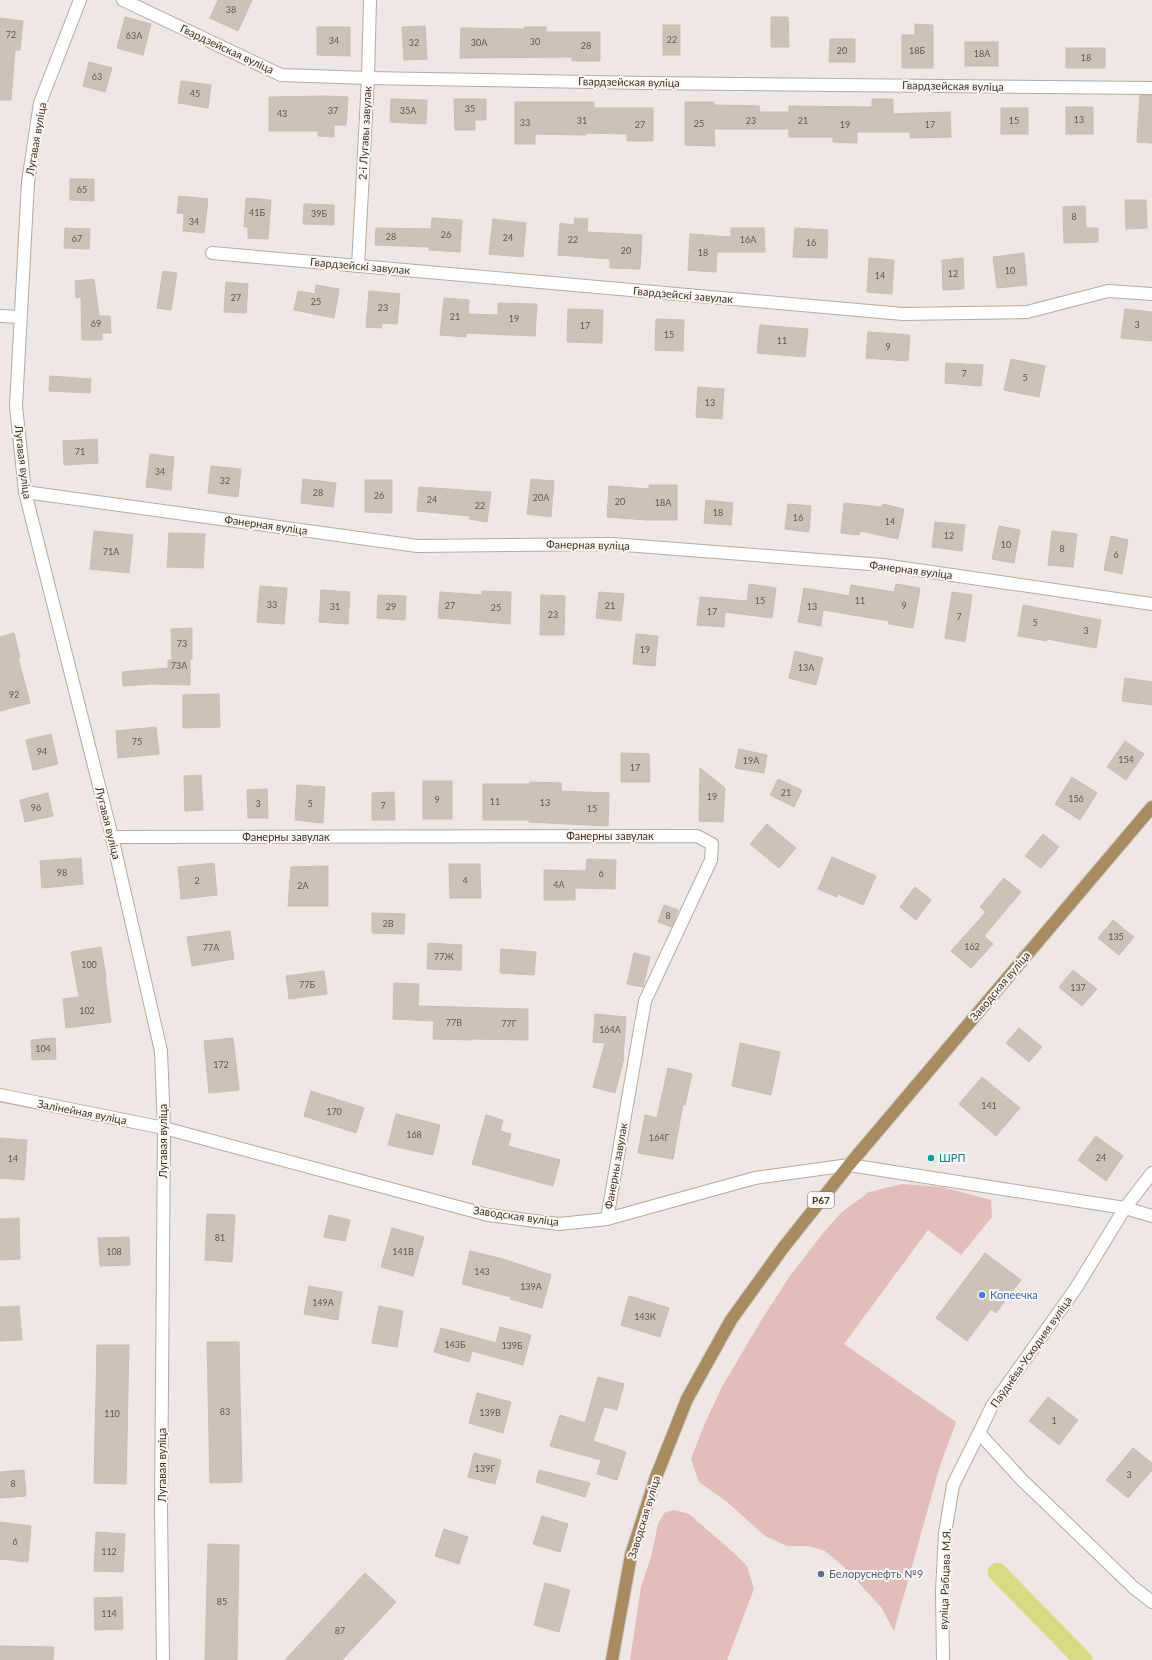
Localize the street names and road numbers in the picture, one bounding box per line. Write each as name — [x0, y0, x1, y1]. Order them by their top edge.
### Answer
street label: Гвардзейская вуліца — [178, 21, 276, 76]
street label: Гвардзейская вуліца — [578, 74, 680, 89]
street label: Гвардзейская вуліца — [902, 78, 1004, 93]
street label: 2-і Лугавы завулак — [356, 85, 373, 180]
street label: Лугавая вуліца — [22, 101, 48, 178]
street label: Гвардзейскі завулак — [310, 255, 411, 276]
street label: Гвардзейскі завулак — [633, 284, 734, 305]
street label: Лугавая вуліца — [12, 423, 34, 500]
street label: Фанерная вуліца — [224, 512, 308, 537]
street label: Фанерная вуліца — [546, 537, 630, 552]
street label: Фанерная вуліца — [869, 558, 953, 581]
street label: Лугавая вуліца — [93, 784, 124, 861]
street label: Фанерны завулак — [566, 829, 654, 842]
street label: Фанерны завулак — [242, 830, 330, 843]
street label: Заводская вуліца — [967, 948, 1032, 1023]
street label: Залінейная вуліца — [36, 1096, 128, 1127]
street label: Лугавая вуліца — [156, 1104, 169, 1179]
street label: Фанерны завулак — [602, 1121, 630, 1210]
road number: Р67 — [808, 1192, 834, 1208]
street label: Заводская вуліца — [472, 1203, 560, 1228]
street label: Паўднёва-Усходняя вуліца — [987, 1294, 1074, 1410]
street label: Лугавая вуліца — [155, 1428, 168, 1503]
street label: Заводская вуліца — [625, 1474, 662, 1560]
street label: вуліца Рабцава М.Я. — [936, 1528, 953, 1630]

